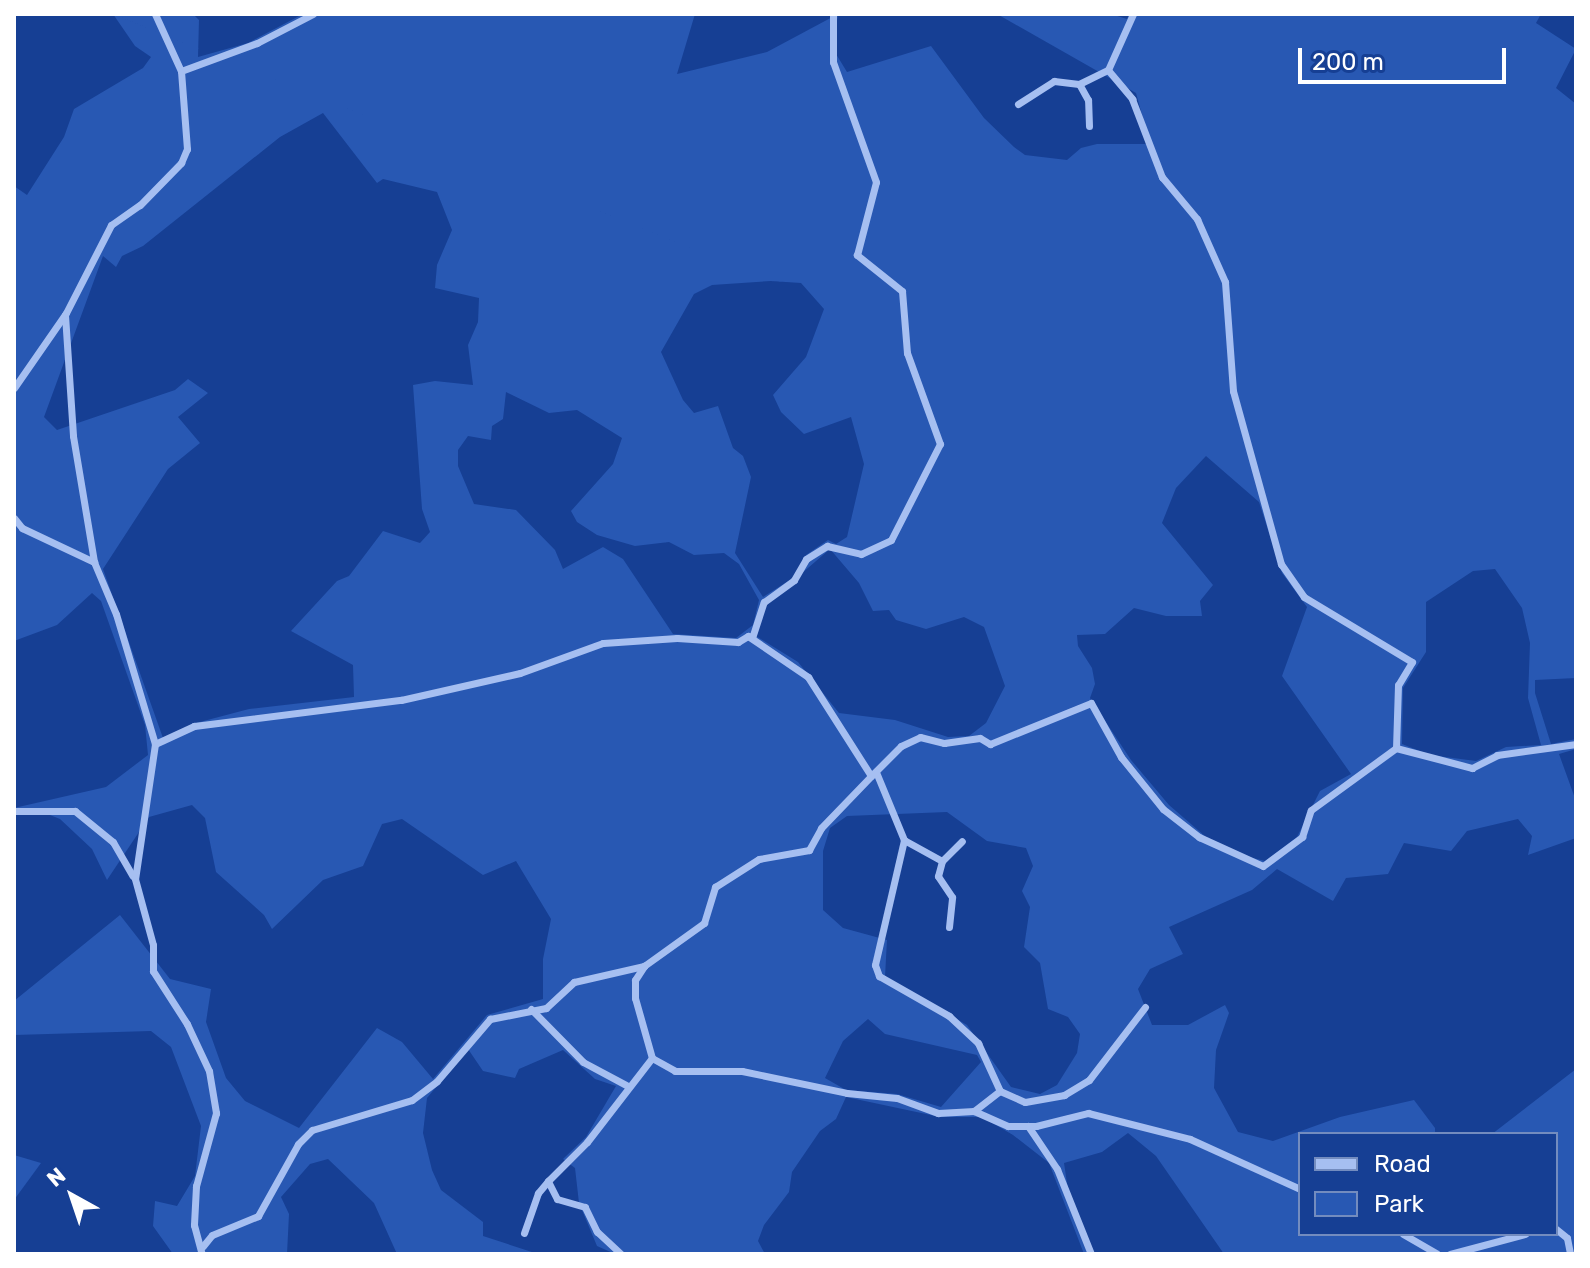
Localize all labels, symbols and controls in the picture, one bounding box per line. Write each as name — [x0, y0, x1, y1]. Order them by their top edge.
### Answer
scale bar — [1302, 32, 1510, 82]
text: 200 m — [1312, 48, 1384, 76]
legend — [1298, 1132, 1558, 1236]
text: Road — [1374, 1150, 1431, 1178]
north arrow — [32, 1156, 112, 1236]
text: N — [42, 1162, 71, 1193]
text: Park — [1374, 1190, 1424, 1218]

